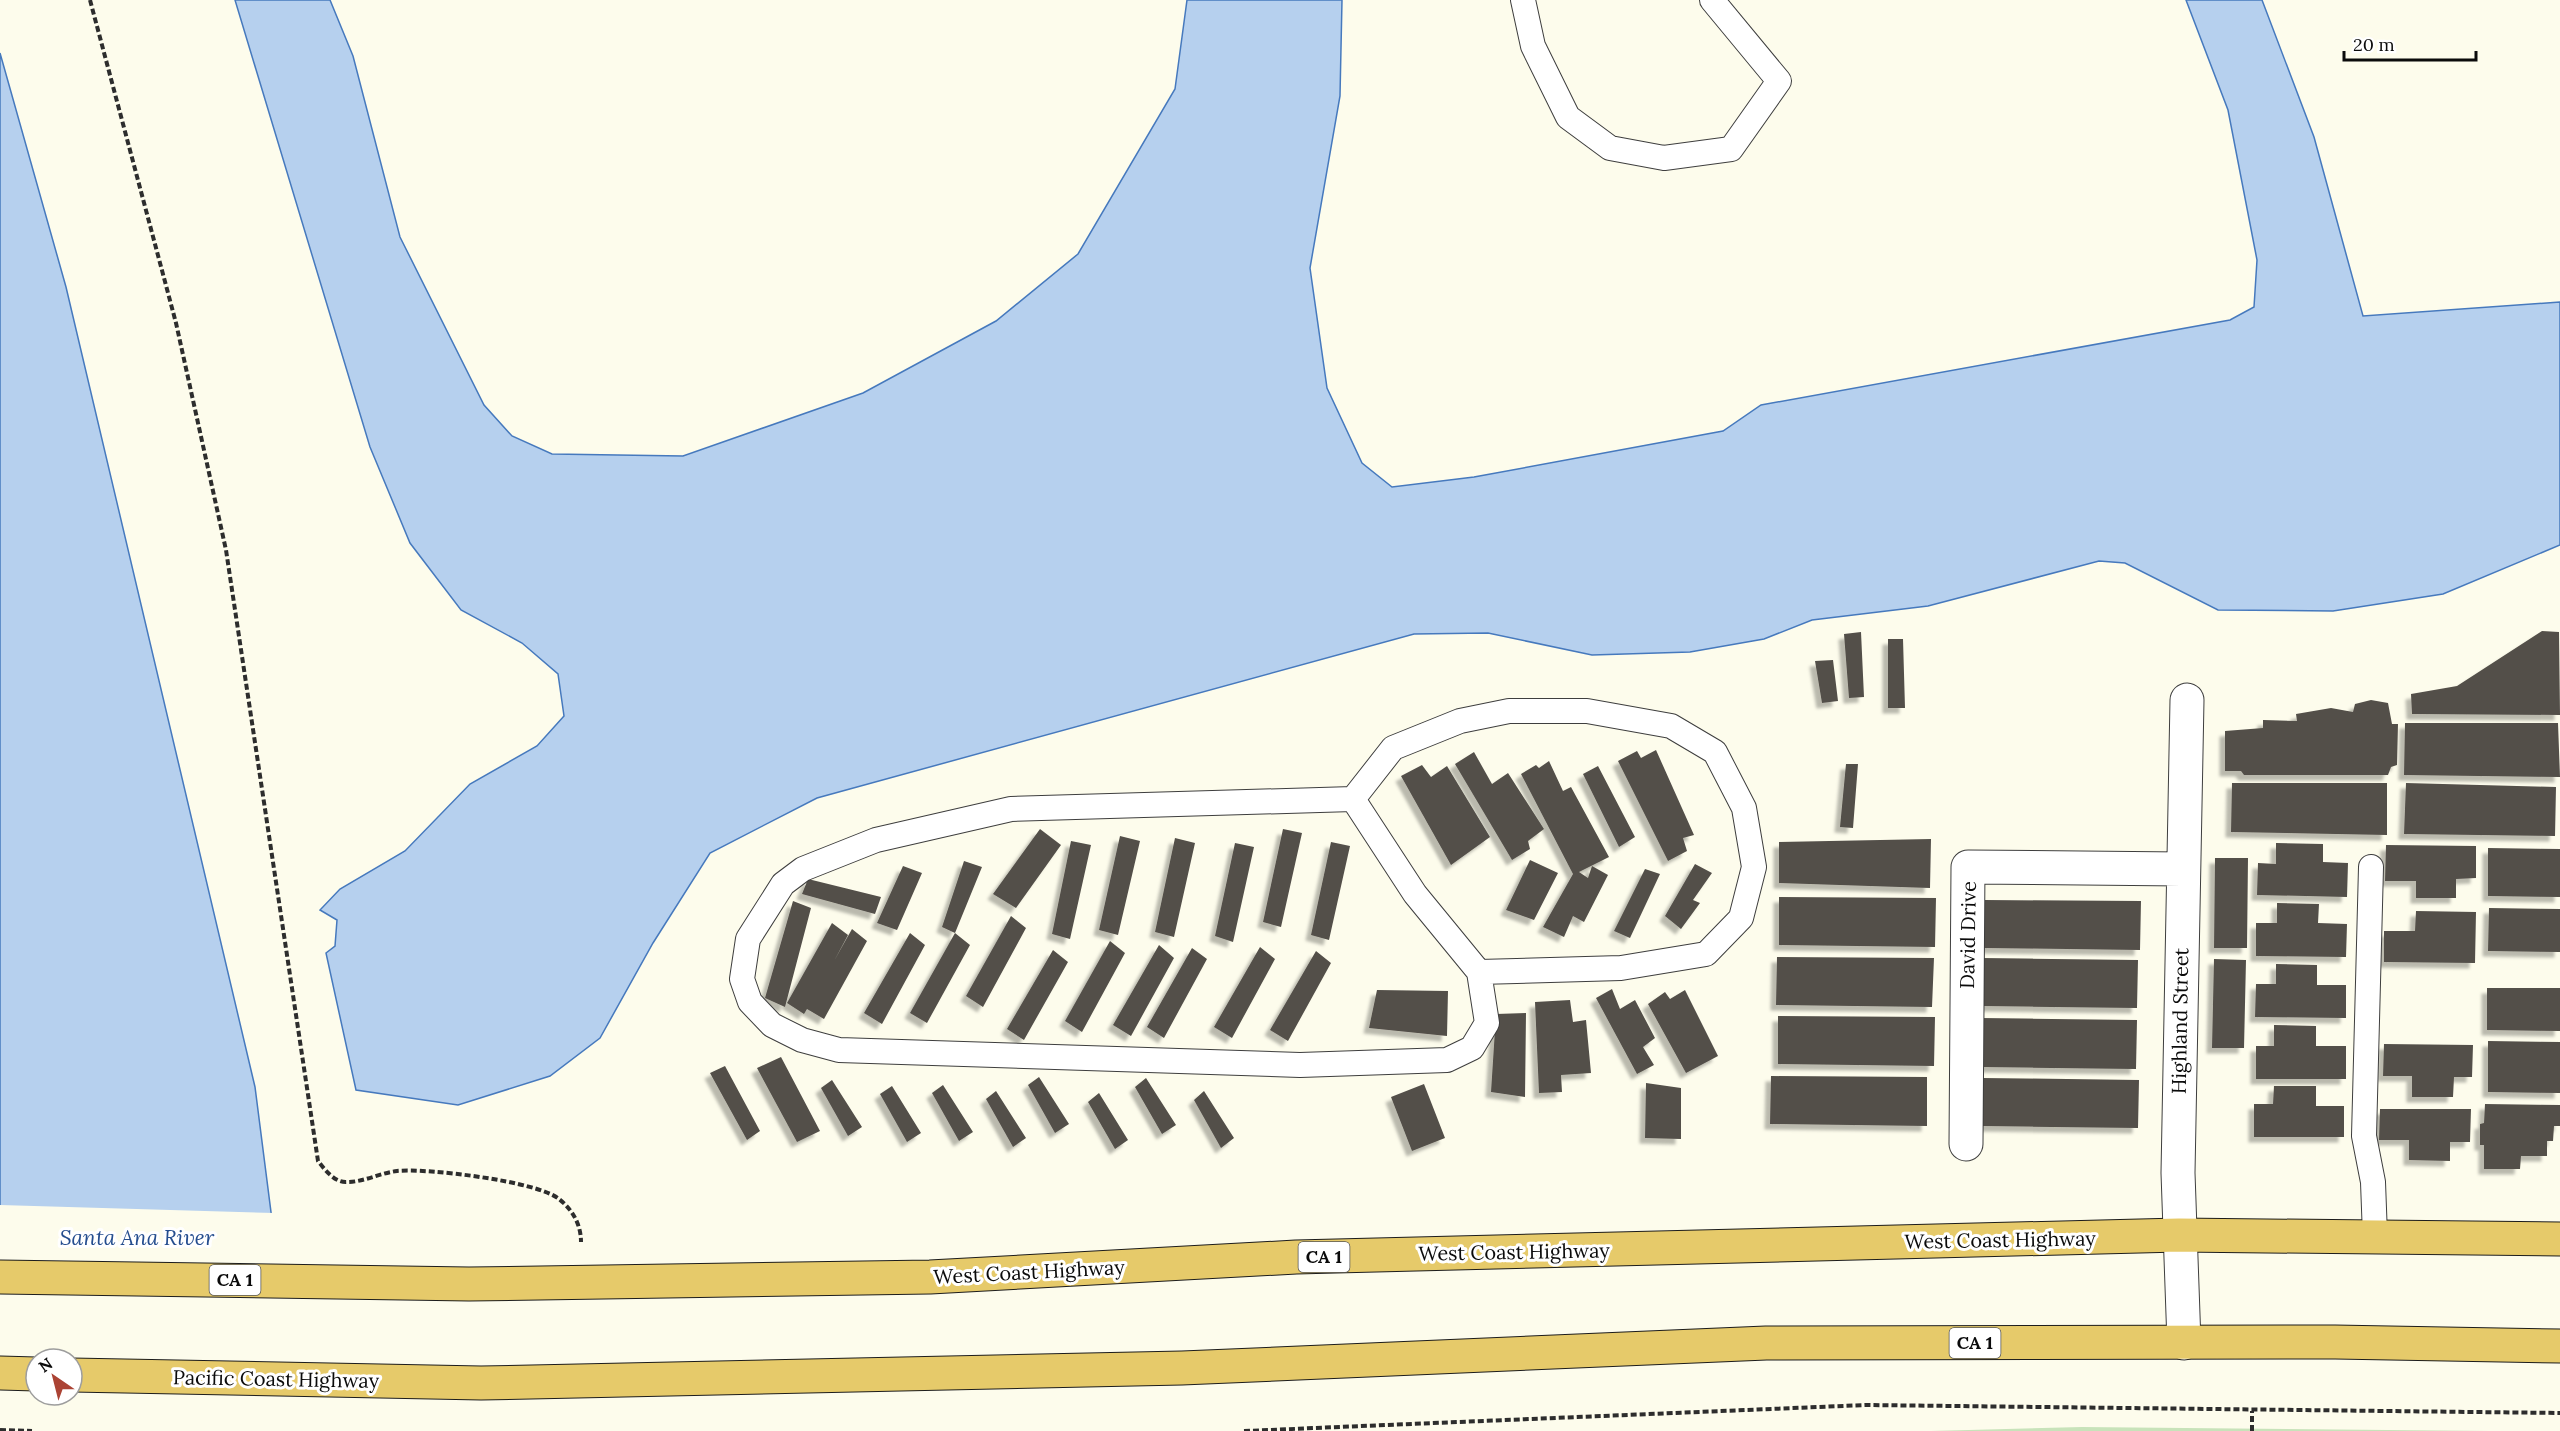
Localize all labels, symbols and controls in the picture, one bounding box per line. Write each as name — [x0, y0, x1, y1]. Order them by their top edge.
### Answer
scale bar — [2344, 24, 2476, 62]
text: 20 m — [2353, 33, 2395, 56]
street label: David Drive — [1954, 881, 1981, 989]
street label: Highland Street — [2166, 947, 2193, 1094]
water label: Santa Ana River — [60, 1224, 215, 1251]
street label: West Coast Highway — [1904, 1225, 2096, 1254]
street label: West Coast Highway — [1418, 1237, 1610, 1266]
road number: CA 1 — [1298, 1242, 1350, 1272]
street label: West Coast Highway — [933, 1254, 1126, 1289]
road number: CA 1 — [210, 1265, 260, 1295]
road number: CA 1 — [1950, 1328, 2000, 1358]
north arrow — [24, 1347, 84, 1407]
text: N — [35, 1353, 56, 1376]
street label: Pacific Coast Highway — [173, 1364, 380, 1393]

